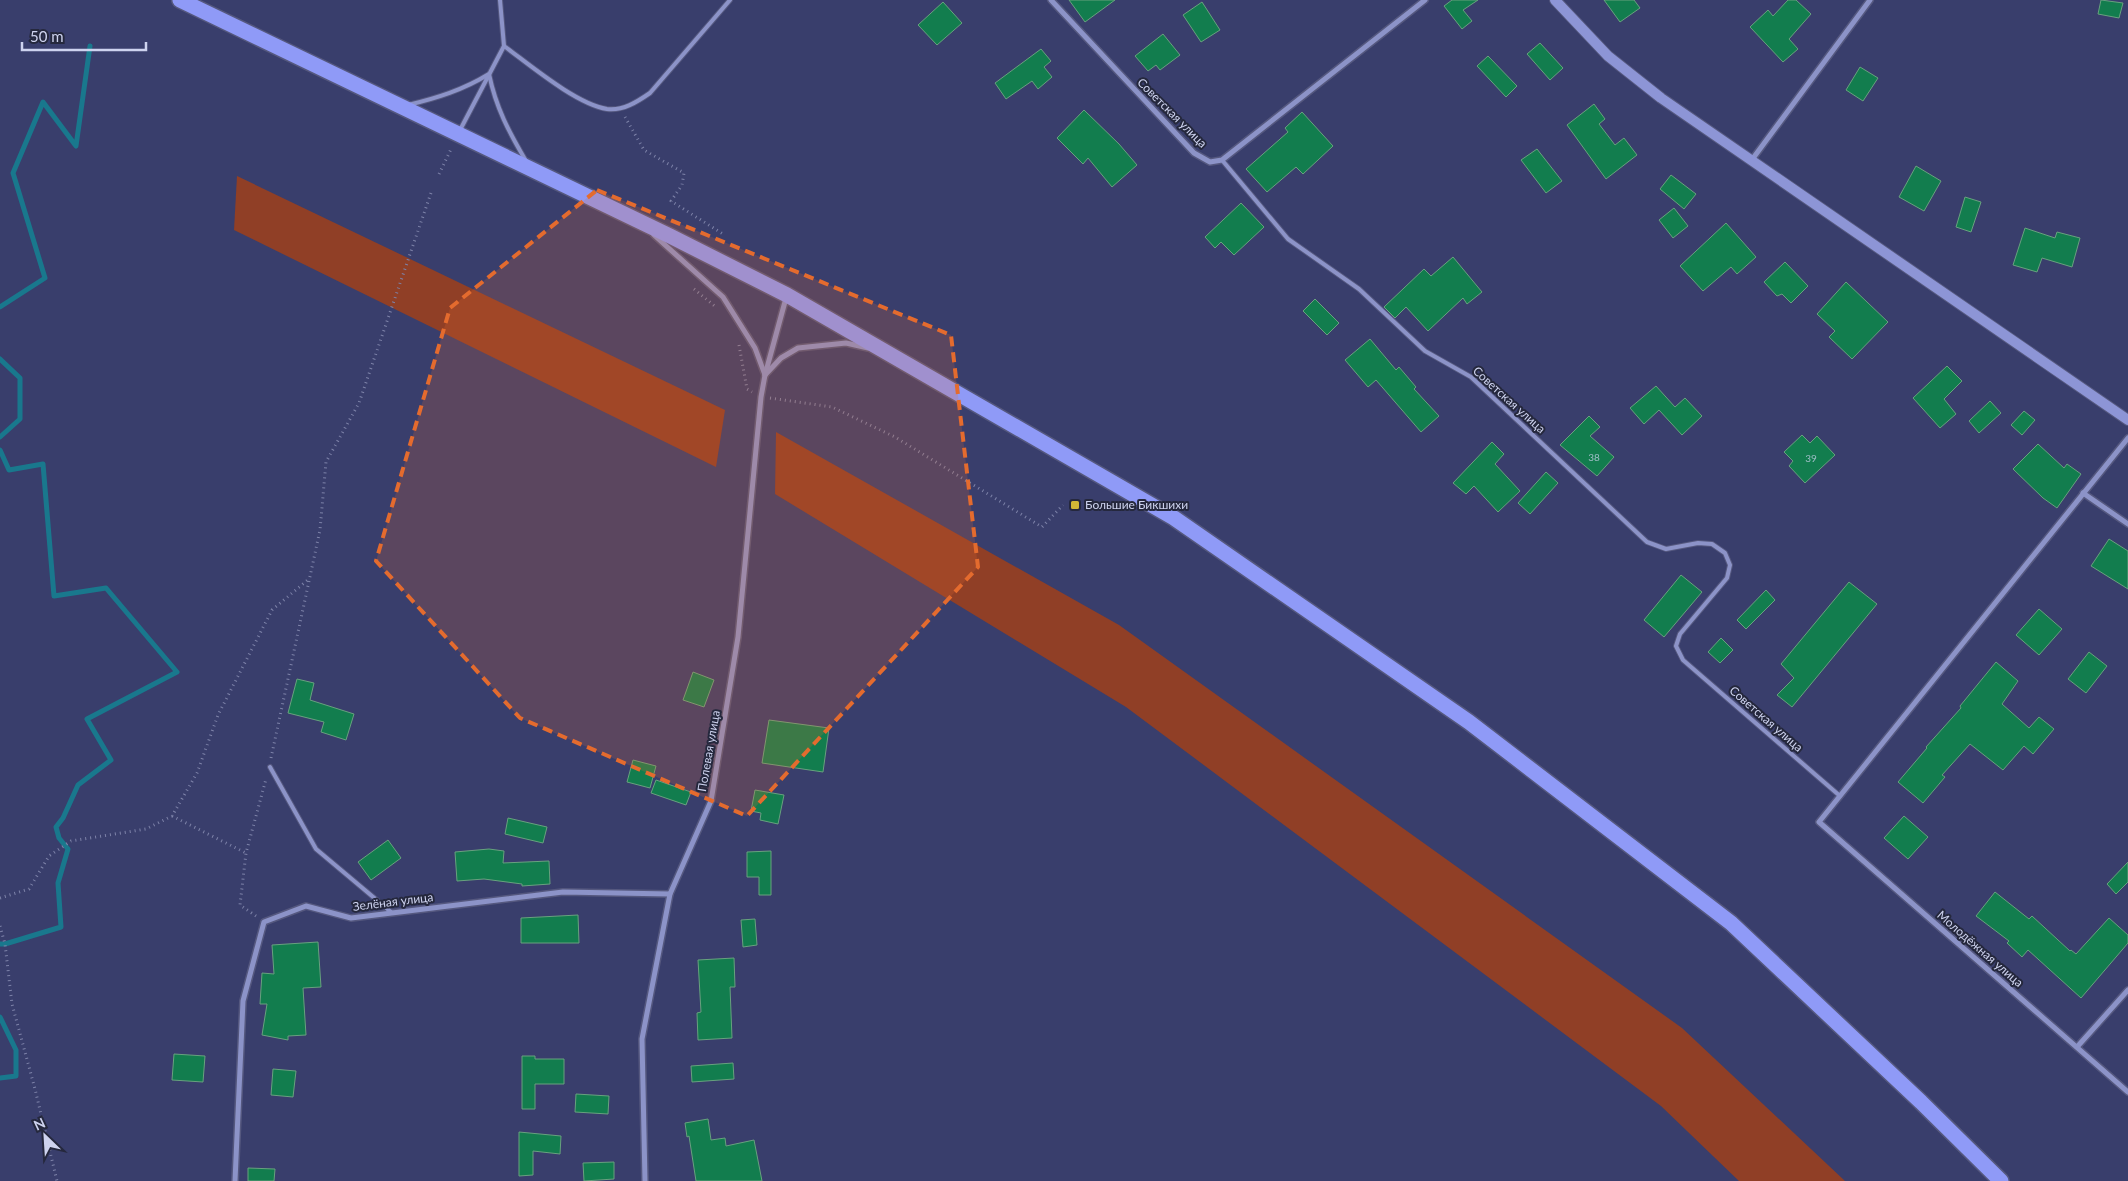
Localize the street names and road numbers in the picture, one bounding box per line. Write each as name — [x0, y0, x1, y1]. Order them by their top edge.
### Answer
street label: Советская улица — [1134, 75, 1210, 151]
street label: Советская улица — [1470, 363, 1549, 436]
street label: Советская улица — [1727, 683, 1806, 755]
street label: Полевая улица — [694, 709, 723, 793]
street label: Зелёная улица — [352, 889, 434, 914]
street label: Молодёжная улица — [1934, 907, 2026, 990]

